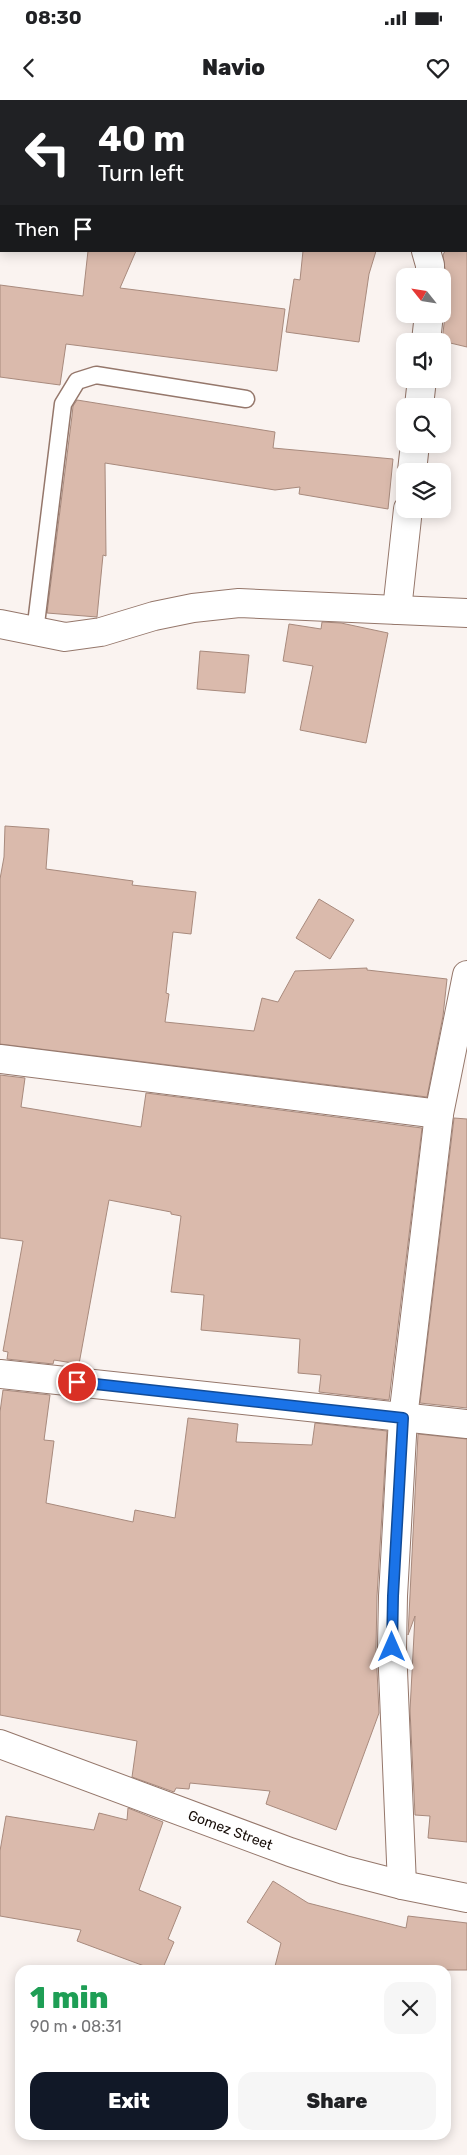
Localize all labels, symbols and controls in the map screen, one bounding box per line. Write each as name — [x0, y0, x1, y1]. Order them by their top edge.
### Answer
text: 08:30 — [25, 6, 82, 29]
icon: back — [15, 54, 43, 82]
text: Navio — [202, 54, 265, 81]
icon: heart — [424, 54, 452, 82]
text: 40 m — [98, 118, 185, 160]
icon: left — [15, 120, 80, 185]
text: Turn left — [98, 160, 184, 187]
icon: arrive — [69, 215, 97, 243]
text: Then — [15, 218, 59, 241]
north arrow — [396, 268, 451, 322]
map controls — [396, 268, 451, 518]
button: sound — [396, 333, 451, 388]
button: search — [396, 398, 451, 453]
button: layers — [396, 463, 451, 518]
pin — [56, 1361, 98, 1403]
icon: arrive — [63, 1368, 91, 1396]
position arrow — [365, 1620, 417, 1672]
street label: Gomez Street — [186, 1806, 276, 1854]
text: 1 min — [30, 1980, 108, 2016]
button: close — [384, 1982, 436, 2034]
text: 90 m · 08:31 — [30, 2017, 122, 2036]
button: Exit — [30, 2072, 228, 2130]
button: Share — [238, 2072, 436, 2130]

